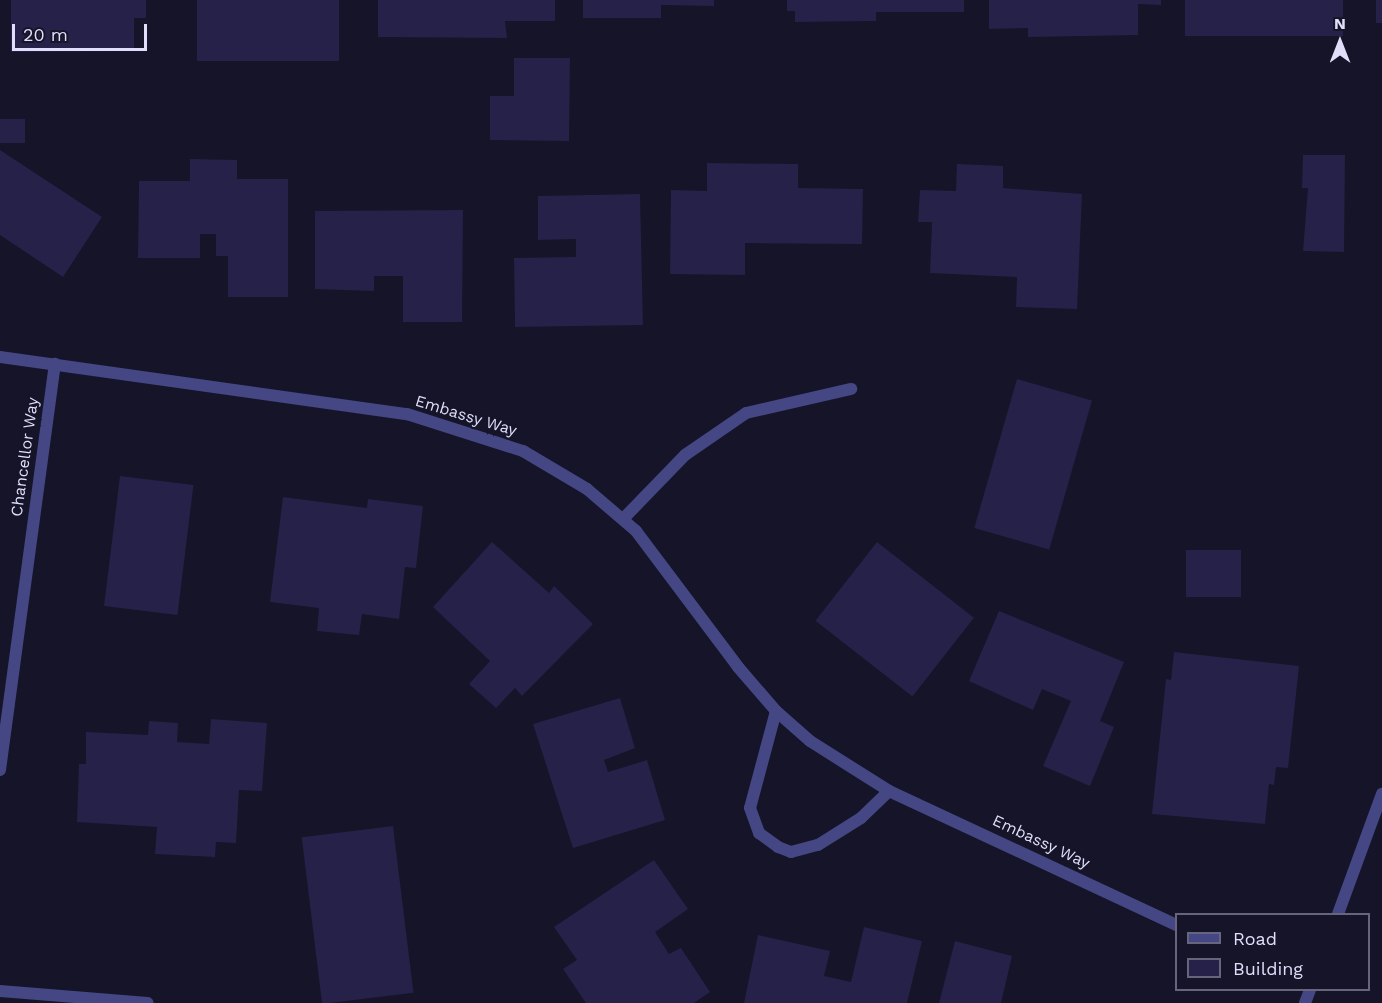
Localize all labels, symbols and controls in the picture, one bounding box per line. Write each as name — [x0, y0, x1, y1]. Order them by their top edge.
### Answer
scale bar — [15, 12, 150, 50]
north arrow — [1310, 12, 1370, 72]
text: N — [1334, 14, 1346, 33]
text: 20 m — [23, 24, 68, 45]
street label: Embassy Way — [412, 391, 520, 441]
street label: Chancellor Way — [7, 396, 43, 518]
street label: Embassy Way — [989, 811, 1093, 873]
legend — [1175, 913, 1370, 991]
text: Road — [1233, 928, 1277, 949]
text: Building — [1233, 958, 1303, 979]

